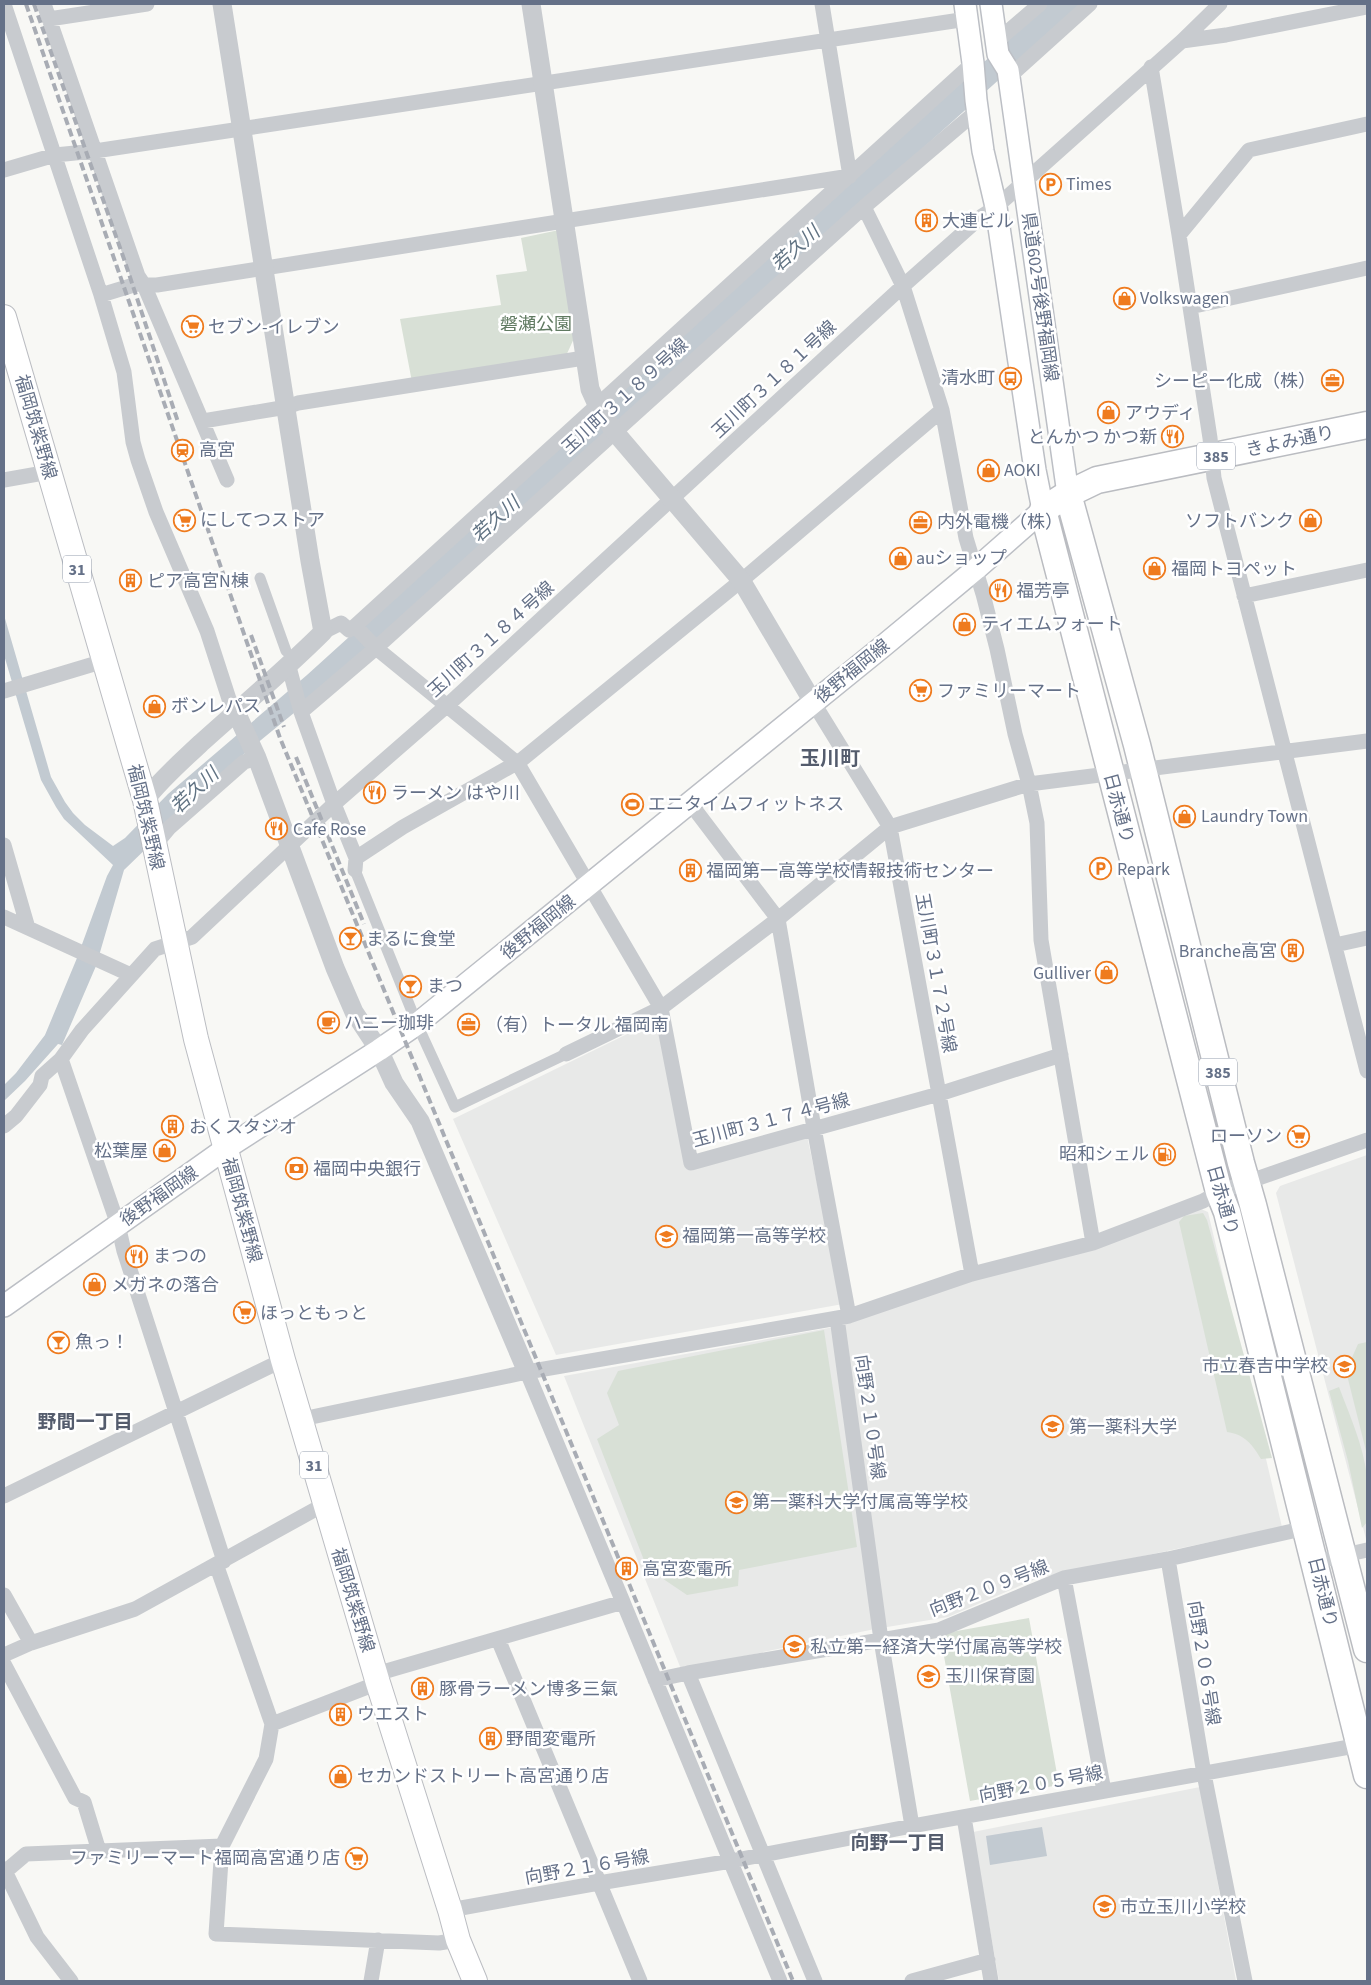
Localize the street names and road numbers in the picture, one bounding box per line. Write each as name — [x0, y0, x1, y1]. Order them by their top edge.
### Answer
street label: 県道602号後野福岡線 — [1015, 211, 1064, 383]
street label: 玉川町３１８１号線 — [707, 315, 842, 444]
street label: 玉川町３１８９号線 — [557, 333, 694, 460]
street label: 福岡筑紫野線 — [9, 372, 62, 482]
street label: きよみ通り — [1243, 420, 1337, 463]
road number: 385 — [1197, 442, 1235, 470]
road number: 31 — [63, 556, 91, 582]
street label: 玉川町３１８４号線 — [423, 576, 560, 703]
street label: 後野福岡線 — [809, 633, 895, 709]
street label: 福岡筑紫野線 — [121, 762, 170, 873]
street label: 日赤通り — [1097, 770, 1140, 846]
street label: 後野福岡線 — [495, 889, 581, 965]
street label: 玉川町３１７２号線 — [909, 891, 962, 1055]
road number: 385 — [1199, 1058, 1237, 1086]
street label: 玉川町３１７４号線 — [690, 1087, 853, 1154]
street label: 福岡筑紫野線 — [215, 1155, 268, 1266]
street label: 後野福岡線 — [115, 1160, 203, 1232]
street label: 日赤通り — [1201, 1162, 1244, 1238]
street label: 向野２１０号線 — [848, 1353, 891, 1481]
road number: 31 — [300, 1452, 328, 1478]
street label: 福岡筑紫野線 — [325, 1545, 380, 1655]
street label: 向野２０９号線 — [926, 1554, 1052, 1623]
street label: 日赤通り — [1302, 1554, 1343, 1630]
street label: 向野２０６号線 — [1181, 1599, 1226, 1727]
street label: 向野２０５号線 — [977, 1760, 1105, 1809]
street label: 向野２１６号線 — [523, 1844, 651, 1891]

